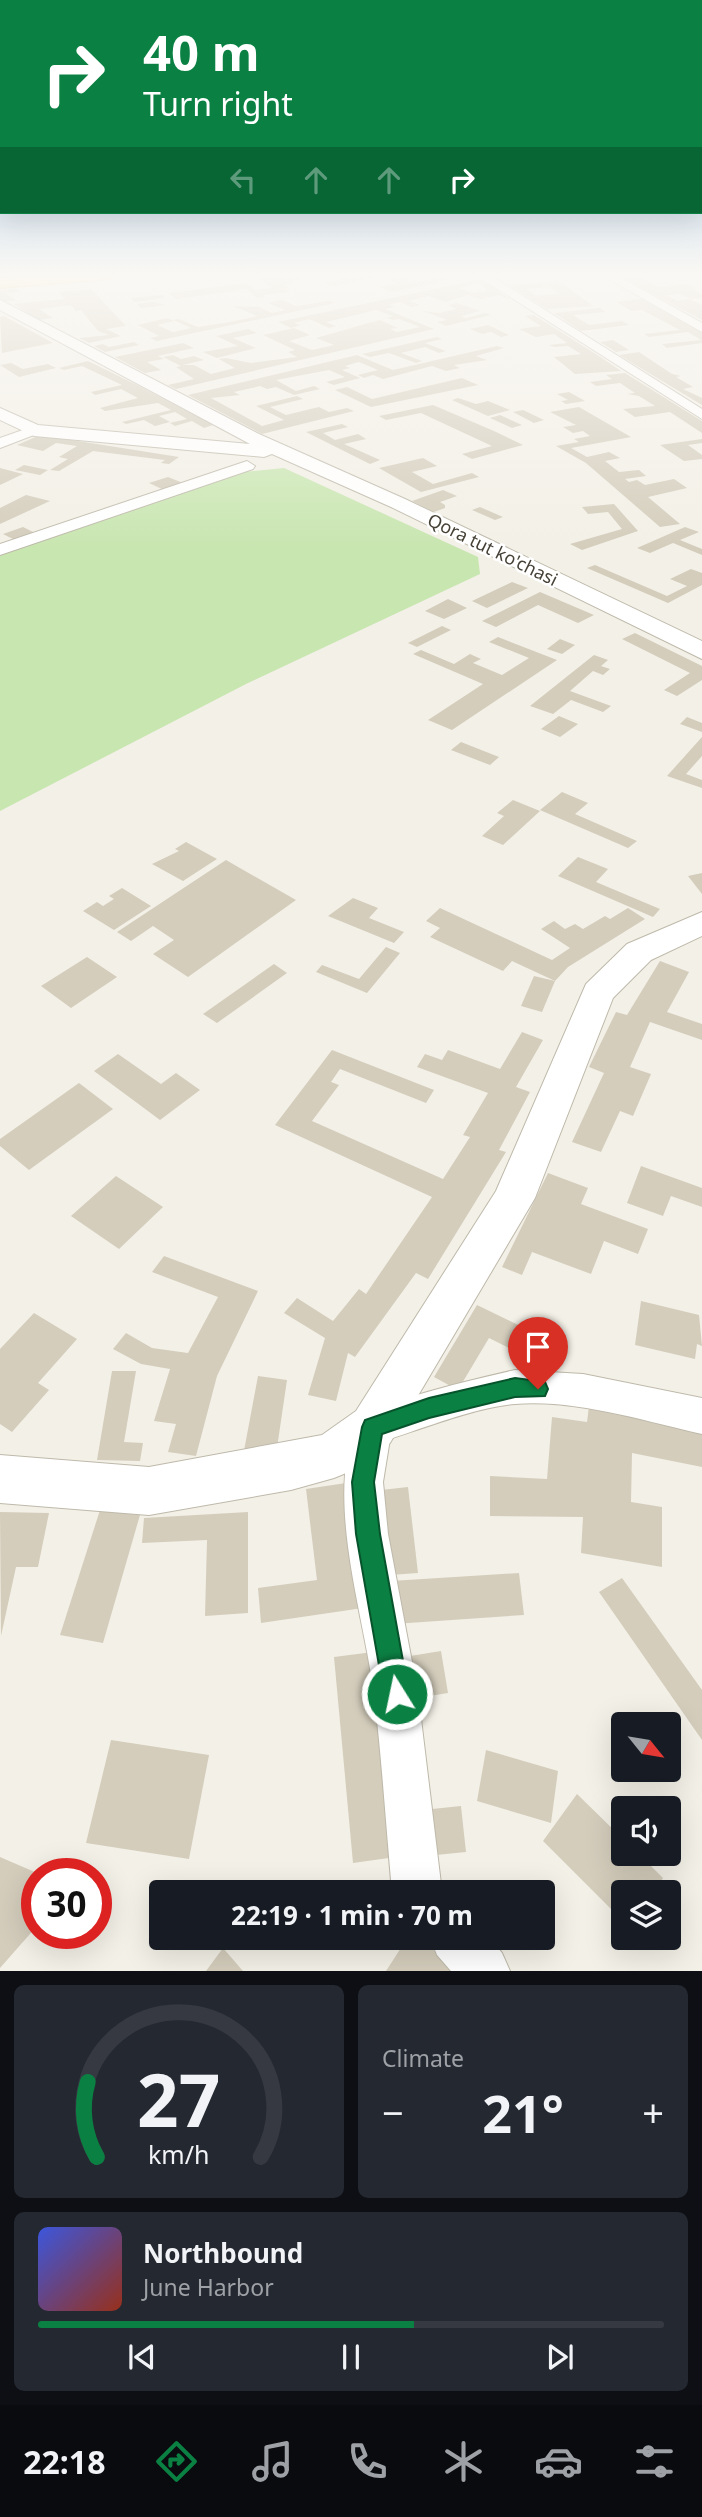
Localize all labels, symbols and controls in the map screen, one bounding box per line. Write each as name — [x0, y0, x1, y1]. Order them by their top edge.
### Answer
text: 40 m — [143, 19, 260, 85]
icon: right — [28, 28, 119, 119]
text: Turn right — [143, 82, 293, 125]
icon: left — [224, 161, 262, 199]
icon: ahead — [297, 161, 335, 199]
icon: ahead — [370, 161, 408, 199]
icon: right — [443, 161, 481, 199]
street label: Qora tut ko'chasi — [424, 507, 562, 591]
pin — [508, 1317, 568, 1389]
icon: arrive — [519, 1328, 557, 1366]
position arrow — [360, 1657, 434, 1731]
north arrow — [611, 1712, 681, 1782]
map controls — [611, 1712, 681, 1950]
button: sound — [611, 1796, 681, 1866]
speed limit sign: 30 — [21, 1858, 112, 1949]
button: layers — [611, 1880, 681, 1950]
text: 22:19 · 1 min · 70 m — [231, 1897, 473, 1933]
text: Climate — [382, 2042, 464, 2074]
text: 27 — [137, 2050, 221, 2149]
text: 21° — [482, 2077, 564, 2148]
text: − — [382, 2086, 404, 2138]
text: + — [642, 2086, 664, 2138]
text: km/h — [148, 2137, 210, 2171]
text: Northbound — [143, 2235, 303, 2271]
text: June Harbor — [143, 2271, 274, 2303]
icon: previous — [123, 2338, 161, 2376]
icon: pause — [332, 2338, 370, 2376]
icon: next — [541, 2338, 579, 2376]
icon: directions — [152, 2437, 201, 2486]
icon: music — [248, 2437, 297, 2486]
icon: phone — [343, 2437, 392, 2486]
icon: climate — [439, 2437, 488, 2486]
icon: car — [534, 2437, 583, 2486]
icon: filters — [630, 2437, 679, 2486]
text: 22:18 — [23, 2440, 105, 2483]

